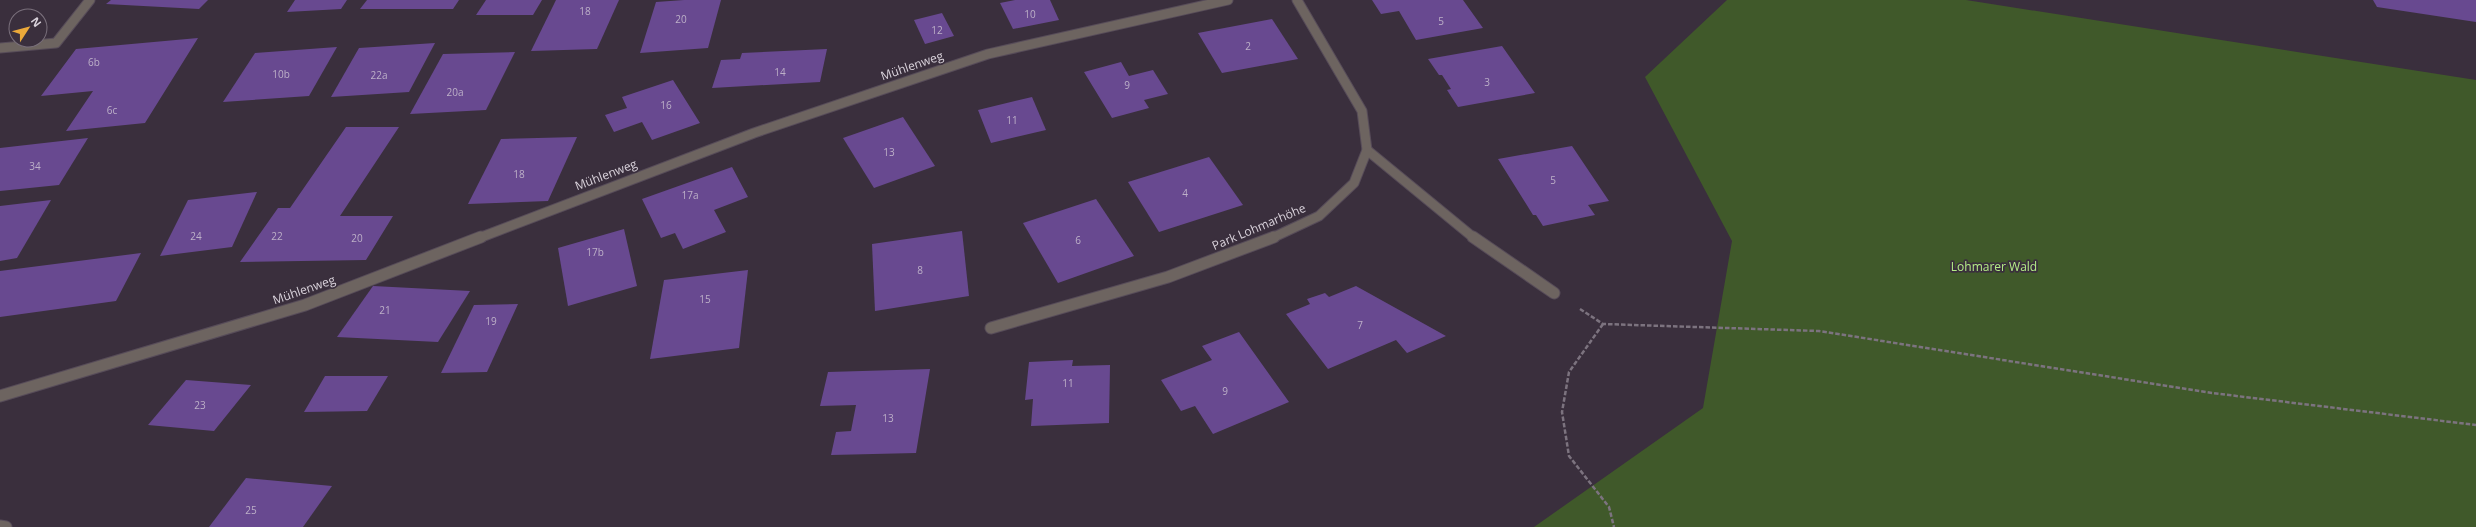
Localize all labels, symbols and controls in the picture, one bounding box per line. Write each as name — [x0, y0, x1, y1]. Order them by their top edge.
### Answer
house number: 18 — [579, 4, 591, 18]
house number: 10 — [1024, 7, 1036, 21]
north arrow — [8, 8, 48, 48]
house number: 20 — [675, 12, 687, 26]
text: N — [28, 14, 45, 30]
house number: 5 — [1438, 14, 1444, 28]
house number: 12 — [931, 23, 943, 37]
house number: 2 — [1245, 39, 1251, 53]
street label: Mühlenweg — [878, 47, 946, 84]
house number: 6b — [88, 55, 100, 69]
house number: 14 — [774, 65, 786, 79]
house number: 10b — [272, 67, 290, 81]
house number: 22a — [371, 68, 388, 82]
house number: 3 — [1484, 75, 1490, 89]
house number: 9 — [1124, 78, 1130, 92]
house number: 20a — [447, 85, 464, 99]
house number: 16 — [660, 98, 672, 112]
house number: 6c — [107, 103, 117, 117]
house number: 11 — [1006, 113, 1018, 127]
house number: 13 — [883, 145, 895, 159]
street label: Mühlenweg — [572, 155, 640, 194]
house number: 34 — [29, 159, 41, 173]
house number: 18 — [513, 167, 525, 181]
house number: 5 — [1550, 173, 1556, 187]
house number: 4 — [1182, 186, 1188, 200]
house number: 17a — [682, 188, 699, 202]
street label: Park Lohmarhöhe — [1209, 199, 1309, 254]
house number: 24 — [190, 229, 202, 243]
house number: 22 — [271, 229, 283, 243]
house number: 20 — [351, 231, 363, 245]
house number: 6 — [1075, 233, 1081, 247]
house number: 17b — [586, 245, 604, 259]
park label: Lohmarer Wald — [1951, 258, 2037, 275]
house number: 8 — [917, 263, 923, 277]
street label: Mühlenweg — [270, 271, 338, 308]
house number: 15 — [699, 292, 711, 306]
house number: 21 — [379, 303, 391, 317]
house number: 19 — [485, 314, 497, 328]
house number: 7 — [1357, 318, 1363, 332]
house number: 11 — [1062, 376, 1074, 390]
house number: 9 — [1222, 384, 1228, 398]
house number: 23 — [194, 398, 206, 412]
house number: 13 — [882, 411, 894, 425]
house number: 25 — [245, 503, 257, 517]

